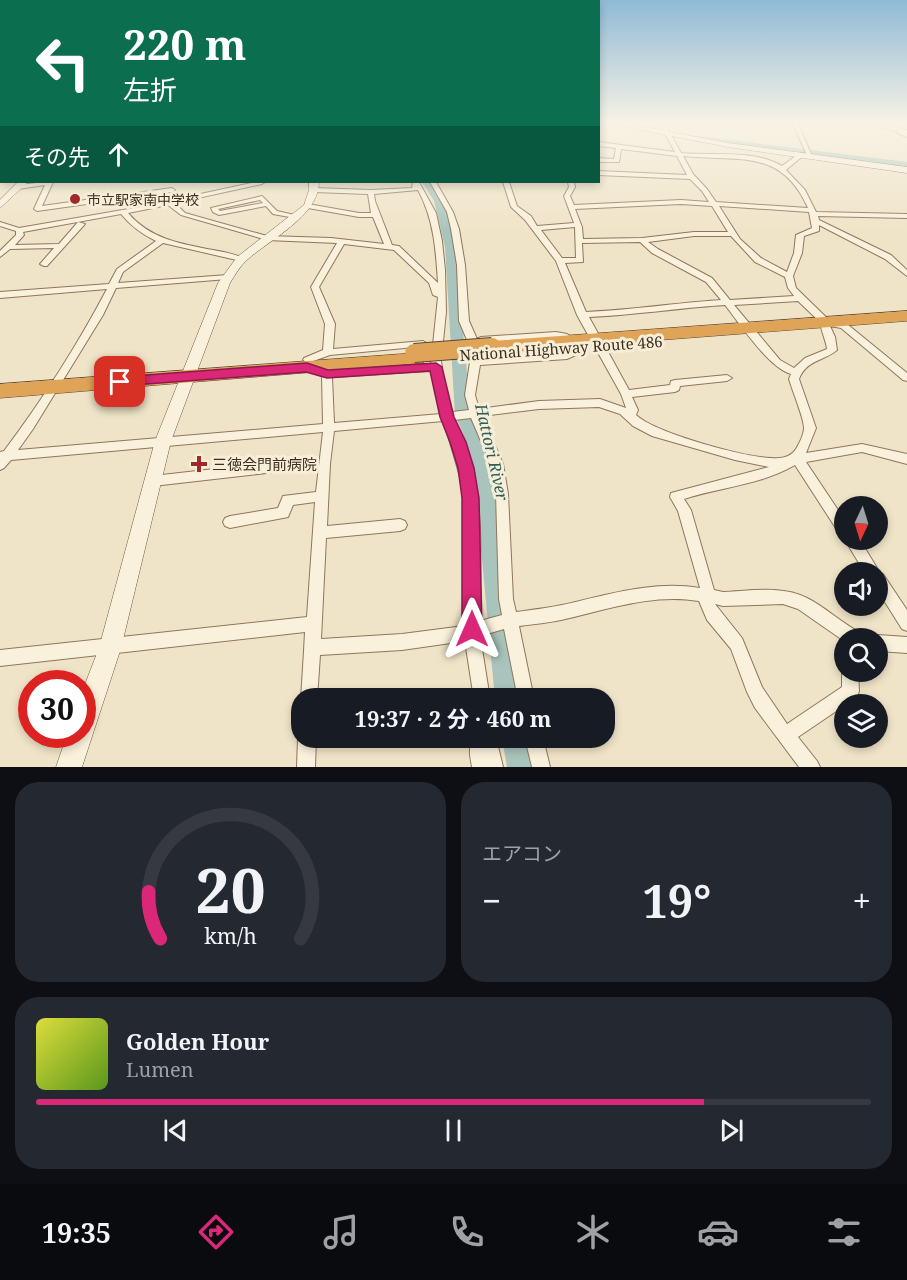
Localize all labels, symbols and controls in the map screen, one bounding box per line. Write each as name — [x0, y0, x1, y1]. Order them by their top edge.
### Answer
text: 220 m — [123, 15, 247, 72]
icon: left — [24, 24, 102, 102]
text: 左折 — [123, 71, 177, 108]
icon: ahead — [102, 138, 135, 171]
text: その先 — [24, 141, 90, 171]
place label: 市立駅家南中学校 — [87, 190, 199, 209]
marker: 市立駅家南中学校 — [68, 192, 82, 206]
street label: National Highway Route 486 — [459, 331, 663, 365]
pin — [94, 356, 145, 407]
icon: arrive — [103, 365, 136, 398]
water label: Hattori River — [470, 400, 514, 503]
place label: 三徳会門前病院 — [212, 454, 317, 474]
marker: 三徳会門前病院 — [190, 455, 208, 473]
north arrow — [834, 496, 888, 550]
map controls — [834, 496, 888, 748]
button: sound — [834, 562, 888, 616]
position arrow — [440, 597, 504, 661]
button: search — [834, 628, 888, 682]
speed limit sign: 30 — [18, 670, 96, 748]
button: layers — [834, 694, 888, 748]
text: 19:37 · 2 分 · 460 m — [354, 703, 552, 733]
text: エアコン — [482, 840, 562, 867]
text: 20 — [195, 846, 266, 931]
text: 19° — [642, 870, 711, 931]
text: − — [482, 878, 501, 923]
text: + — [853, 878, 871, 923]
text: km/h — [204, 921, 257, 950]
text: Golden Hour — [126, 1026, 269, 1056]
text: Lumen — [126, 1056, 194, 1083]
icon: previous — [159, 1114, 192, 1147]
icon: pause — [437, 1114, 470, 1147]
icon: next — [715, 1114, 748, 1147]
icon: directions — [195, 1211, 237, 1253]
icon: music — [320, 1211, 362, 1253]
icon: phone — [446, 1211, 488, 1253]
icon: climate — [572, 1211, 614, 1253]
icon: car — [697, 1211, 739, 1253]
icon: filters — [823, 1211, 865, 1253]
text: 19:35 — [42, 1214, 111, 1251]

